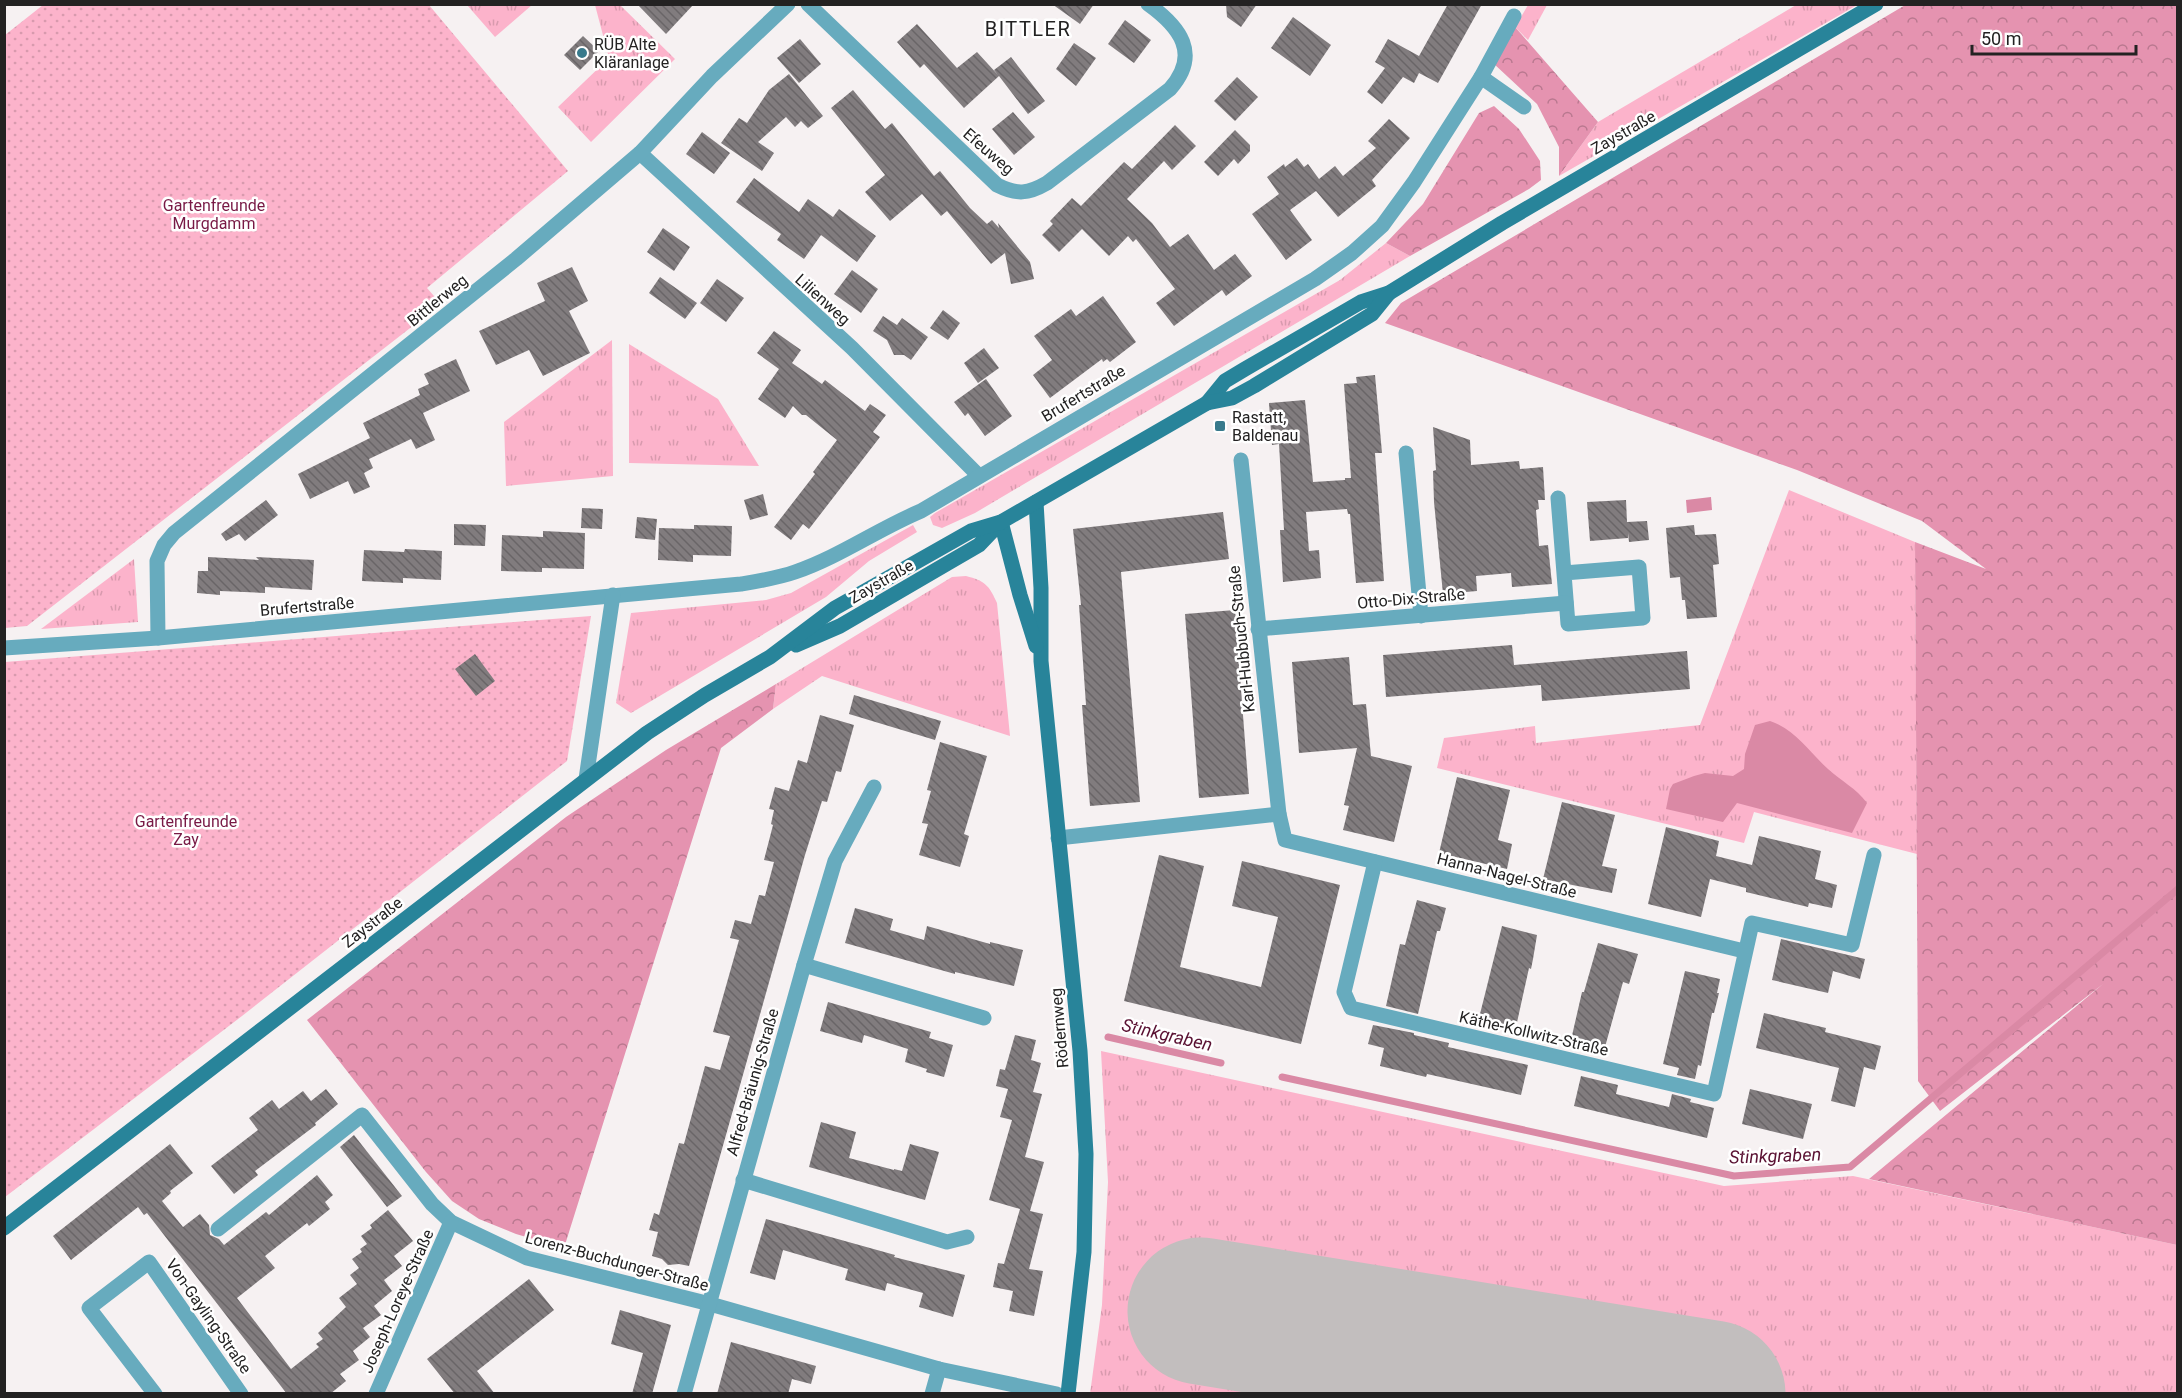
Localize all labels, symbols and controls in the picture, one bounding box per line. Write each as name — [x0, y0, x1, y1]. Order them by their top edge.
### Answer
district label: BITTLER — [985, 17, 1071, 41]
scale bar — [1972, 18, 2136, 56]
text: 50 m — [1981, 28, 2021, 49]
place label: RÜB Alte Kläranlage — [594, 35, 669, 72]
marker: RÜB Alte Kläranlage — [575, 46, 589, 60]
street label: Zaystraße — [1588, 106, 1659, 158]
street label: Efeuweg — [959, 124, 1018, 179]
park label: Gartenfreunde Murgdamm — [163, 196, 265, 233]
street label: Bittlerweg — [403, 270, 471, 330]
street label: Lilienweg — [791, 270, 854, 329]
street label: Brufertstraße — [1038, 361, 1129, 426]
place label: Rastatt, Baldenau — [1232, 408, 1298, 445]
marker: Rastatt, Baldenau — [1213, 419, 1227, 433]
street label: Zaystraße — [846, 555, 917, 607]
street label: Karl-Hubbuch-Straße — [1224, 565, 1259, 713]
street label: Otto-Dix-Straße — [1356, 584, 1466, 613]
street label: Brufertstraße — [259, 593, 355, 620]
park label: Gartenfreunde Zay — [135, 812, 237, 849]
street label: Hanna-Nagel-Straße — [1435, 849, 1579, 902]
street label: Zaystraße — [338, 893, 406, 952]
street label: Rödernweg — [1047, 987, 1072, 1069]
street label: Alfred-Bräunig-Straße — [722, 1006, 783, 1158]
street label: Käthe-Kollwitz-Straße — [1457, 1007, 1610, 1060]
water label: Stinkgraben — [1120, 1014, 1214, 1055]
water label: Stinkgraben — [1729, 1143, 1821, 1168]
street label: Joseph-Loreye-Straße — [357, 1226, 438, 1376]
street label: Lorenz-Buchdunger-Straße — [523, 1228, 711, 1295]
street label: Von-Gayling-Straße — [162, 1255, 255, 1377]

